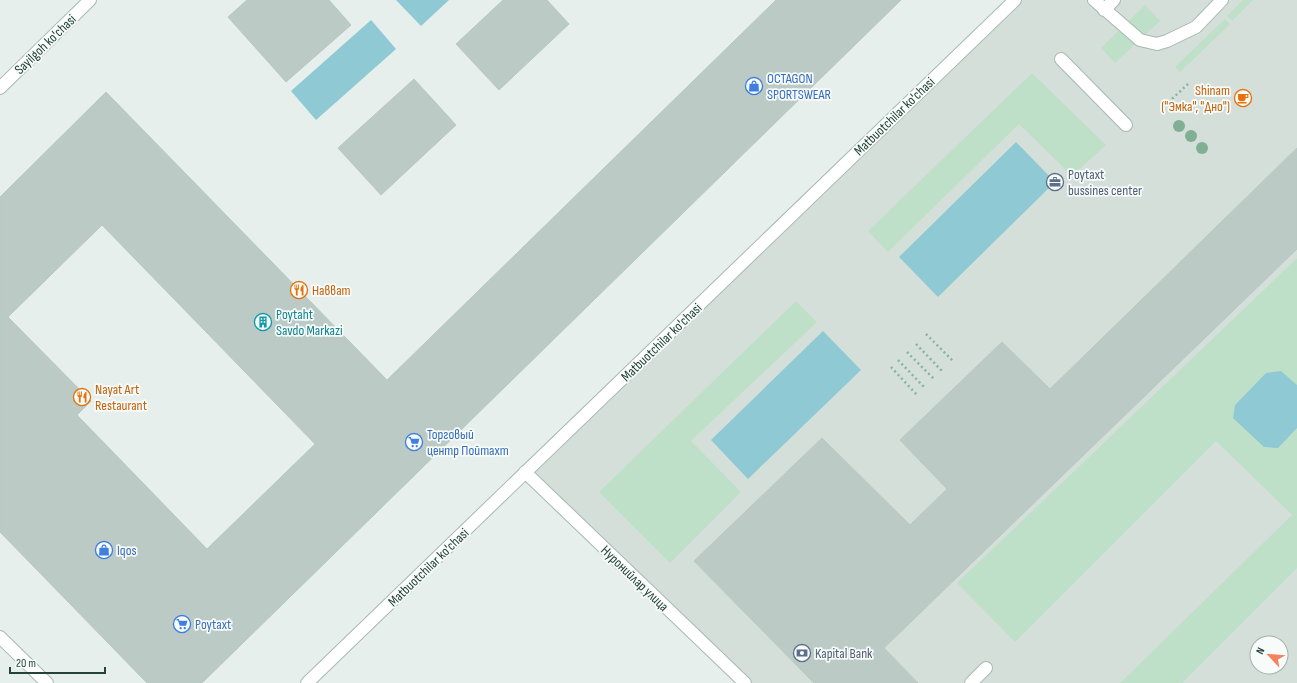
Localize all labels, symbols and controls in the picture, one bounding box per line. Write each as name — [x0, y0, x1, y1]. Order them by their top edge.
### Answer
street label: Sayilgoh ko'chasi — [11, 11, 80, 78]
place label: OCTAGON SPORTSWEAR — [767, 70, 831, 103]
street label: Matbuotchilar ko'chasi — [850, 73, 938, 159]
shop icon: OCTAGON SPORTSWEAR — [744, 76, 764, 96]
place label: Shinam ("Эмка", "Дно") — [1161, 82, 1230, 115]
cafe icon: Shinam ("Эмка", "Дно") — [1233, 88, 1253, 108]
place label: Poytaxt bussines center — [1068, 166, 1142, 199]
office icon: Poytaxt bussines center — [1045, 172, 1065, 192]
restaurant icon: Навват — [289, 280, 309, 300]
place label: Навват — [312, 282, 351, 299]
street label: Matbuotchilar ko'chasi — [617, 299, 705, 385]
place label: Poytaht Savdo Markazi — [276, 306, 343, 339]
building icon: Poytaht Savdo Markazi — [253, 312, 273, 332]
place label: Nayat Art Restaurant — [95, 381, 147, 414]
restaurant icon: Nayat Art Restaurant — [72, 387, 92, 407]
place label: Торговый центр Пойтахт — [427, 426, 509, 459]
supermarket icon: Торговый центр Пойтахт — [404, 432, 424, 452]
street label: Matbuotchilar ko'chasi — [384, 524, 472, 610]
shop icon: Iqos — [94, 540, 114, 560]
place label: Iqos — [117, 542, 137, 559]
street label: Нуронийлар улица — [597, 542, 672, 615]
supermarket icon: Poytaxt — [172, 614, 192, 634]
place label: Poytaxt — [195, 616, 231, 633]
north arrow — [1249, 635, 1289, 675]
bank icon: Kapital Bank — [792, 643, 812, 663]
place label: Kapital Bank — [815, 645, 873, 662]
text: N — [1253, 645, 1268, 656]
scale bar — [10, 649, 105, 675]
text: 20 m — [16, 656, 36, 671]

